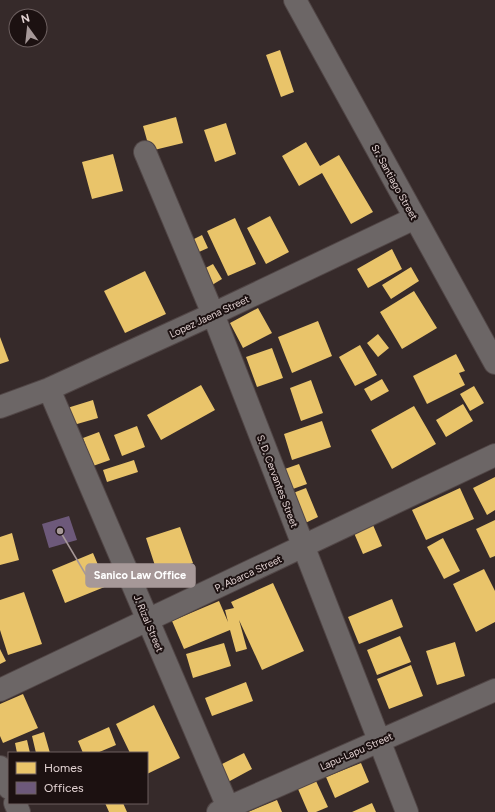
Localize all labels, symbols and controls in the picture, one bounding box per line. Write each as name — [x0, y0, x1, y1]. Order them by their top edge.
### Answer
north arrow — [8, 8, 48, 48]
text: N — [20, 11, 31, 26]
street label: Sr. Santiago Street — [368, 142, 421, 222]
street label: Lopez Jaena Street — [167, 292, 251, 341]
street label: S. D. Cervantes Street — [254, 433, 301, 530]
street label: P. Abarca Street — [213, 552, 284, 595]
callout: Sanico Law Office — [86, 564, 195, 587]
text: Sanico Law Office — [94, 569, 186, 582]
street label: J. Rizal Street — [131, 593, 167, 654]
street label: Lapu-Lapu Street — [318, 730, 395, 773]
legend — [8, 752, 148, 804]
text: Homes — [44, 761, 83, 775]
text: Offices — [44, 781, 84, 795]

